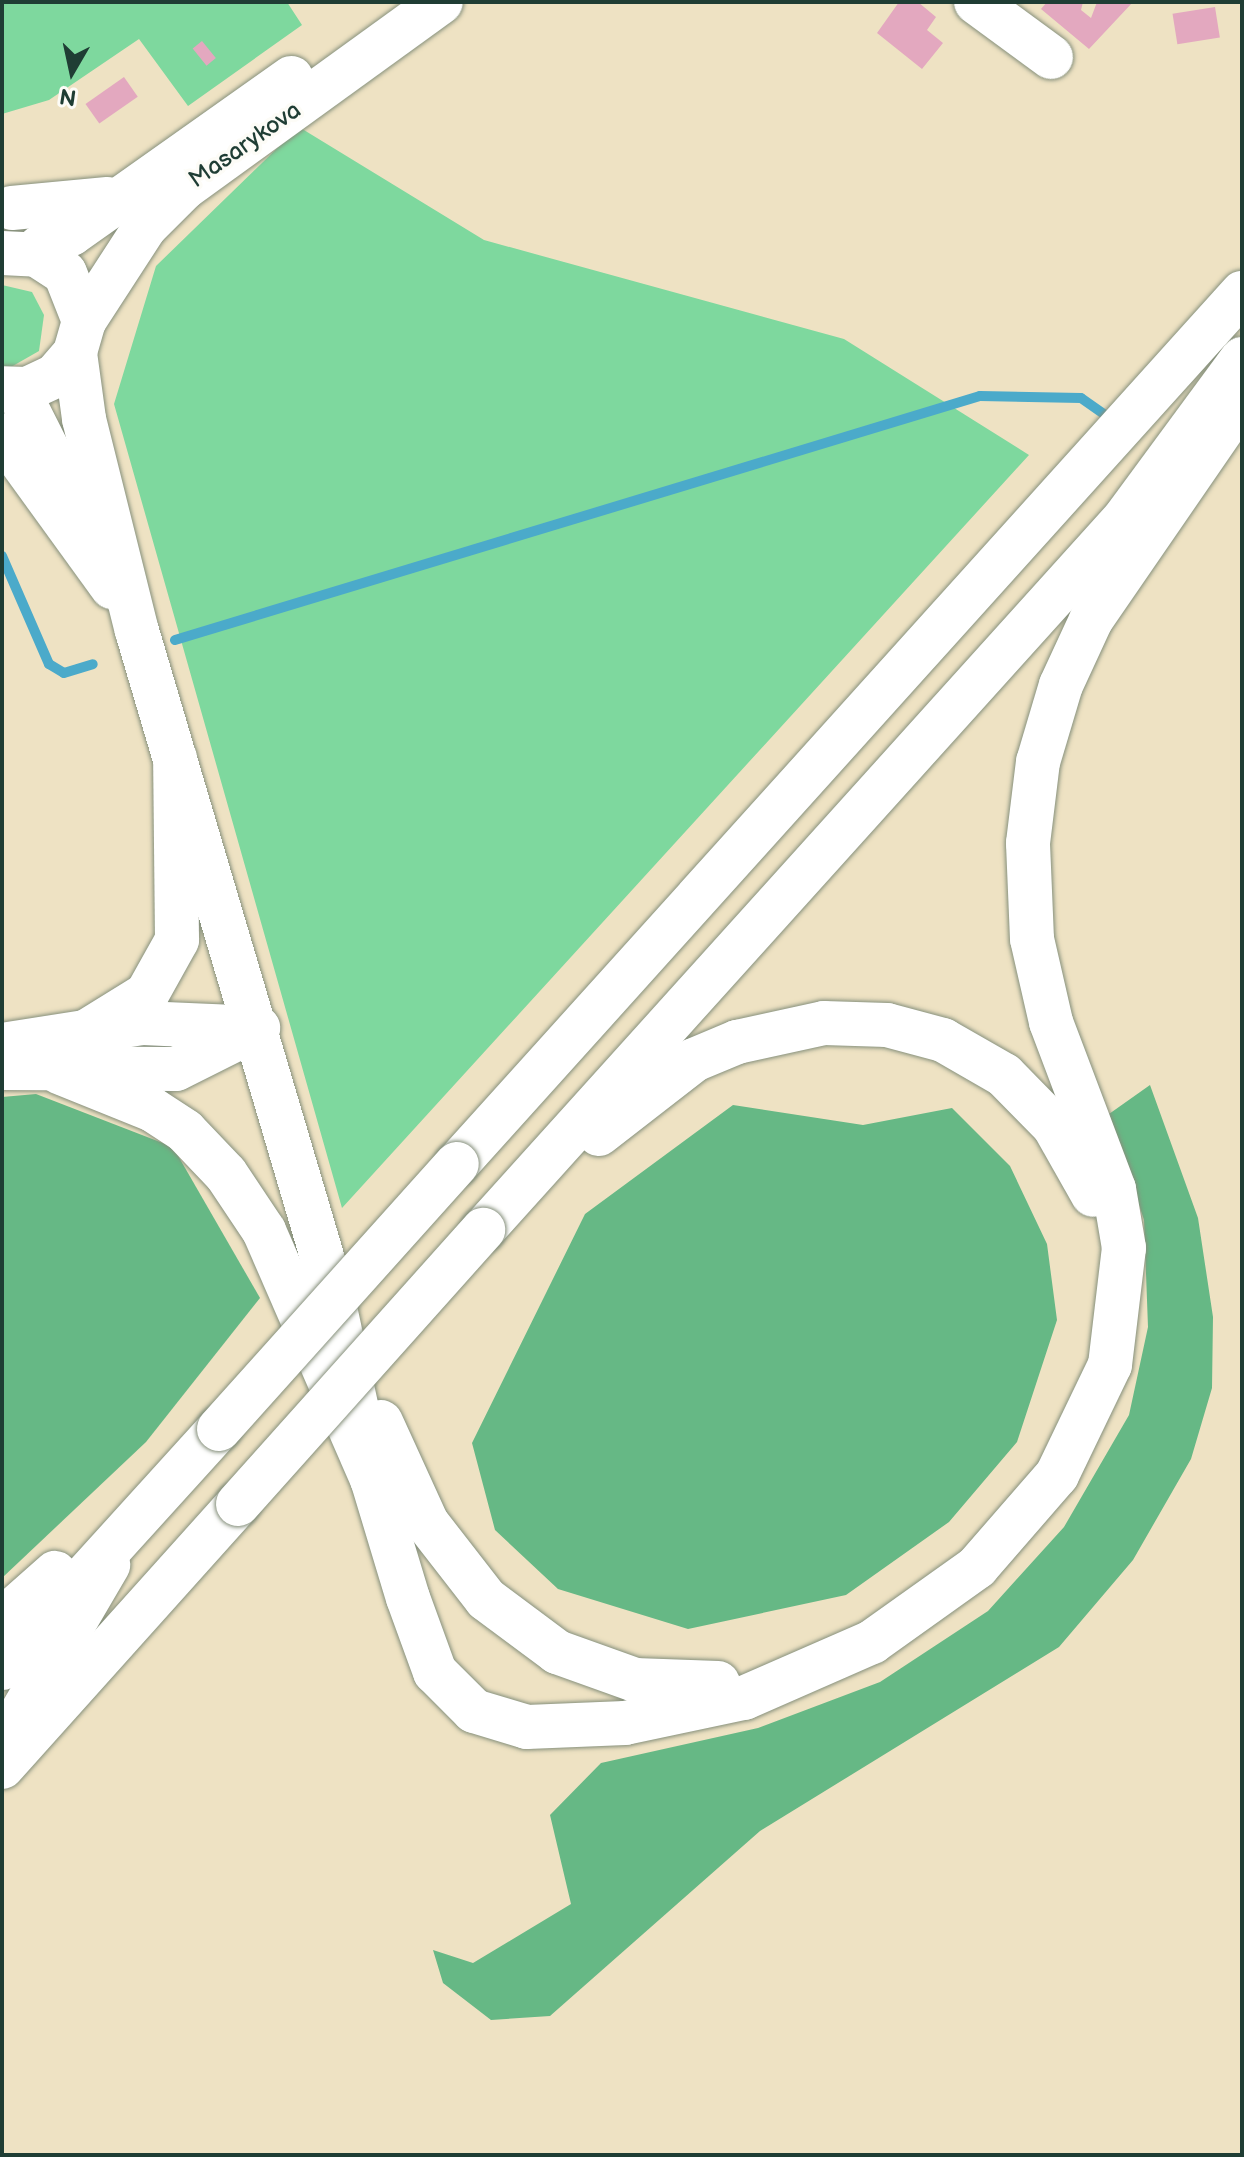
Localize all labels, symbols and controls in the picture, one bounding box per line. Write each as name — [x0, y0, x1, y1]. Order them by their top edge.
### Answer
north arrow — [32, 32, 112, 112]
text: N — [58, 82, 78, 111]
street label: Masarykova — [183, 96, 307, 194]

